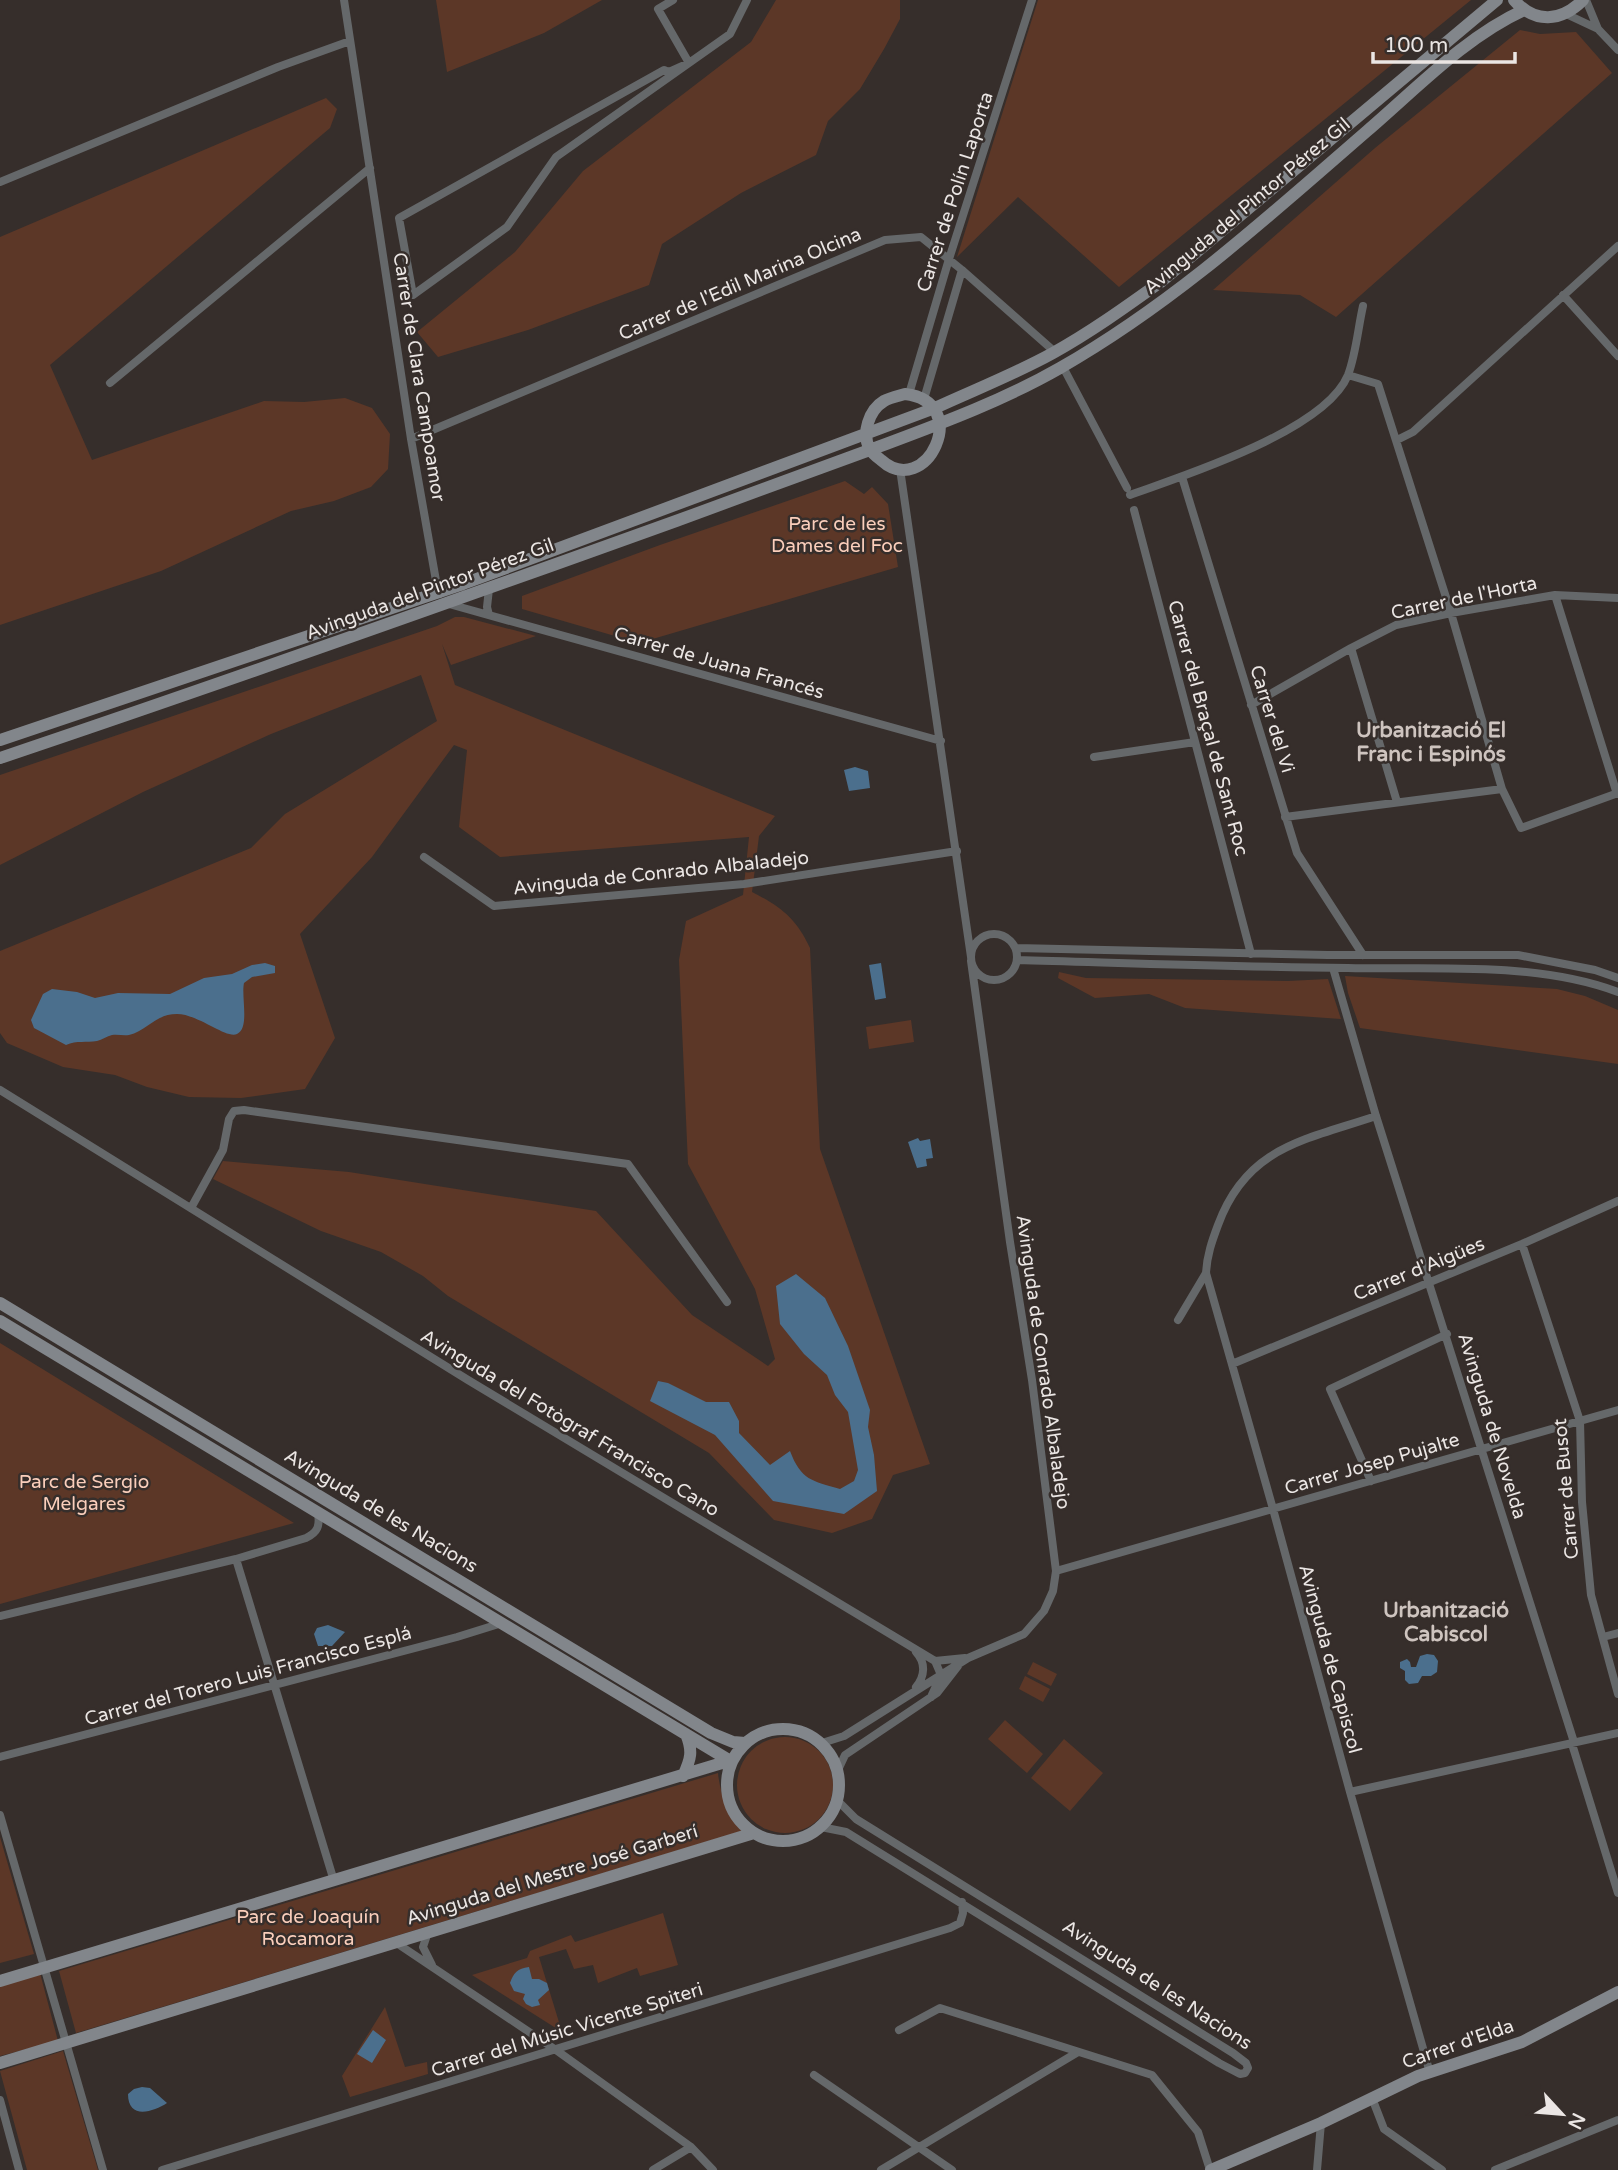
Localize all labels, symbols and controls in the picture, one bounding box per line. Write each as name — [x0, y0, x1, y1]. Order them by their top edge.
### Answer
scale bar — [1373, 21, 1515, 65]
text: 100 m — [1384, 33, 1448, 58]
street label: Carrer de Polín Laporta — [912, 89, 998, 295]
street label: Avinguda del Pintor Pérez Gil — [1139, 113, 1355, 299]
street label: Carrer de l'Edil Marina Olcina — [615, 223, 865, 345]
street label: Carrer de Clara Campoamor — [388, 251, 450, 504]
park label: Parc de les Dames del Foc — [771, 513, 903, 557]
street label: Avinguda del Pintor Pérez Gil — [303, 534, 557, 644]
street label: Carrer de l'Horta — [1389, 572, 1539, 624]
street label: Carrer del Braçal de Sant Roc — [1163, 598, 1253, 858]
street label: Carrer de Juana Francés — [611, 622, 827, 704]
street label: Carrer del Vi — [1245, 663, 1299, 775]
district label: Urbanització El Franc i Espinós — [1356, 718, 1506, 767]
street label: Avinguda de Conrado Albaladejo — [512, 847, 810, 899]
street label: Avinguda de Conrado Albaladejo — [1011, 1213, 1075, 1511]
street label: Carrer d'Aigües — [1350, 1233, 1488, 1305]
street label: Avinguda del Fotògraf Francisco Cano — [417, 1325, 723, 1521]
street label: Avinguda de Novelda — [1453, 1330, 1531, 1522]
street label: Carrer de Busot — [1549, 1418, 1583, 1560]
street label: Carrer Josep Pujalte — [1282, 1429, 1462, 1499]
street label: Avinguda de les Nacions — [280, 1445, 482, 1577]
park label: Parc de Sergio Melgares — [19, 1471, 149, 1515]
street label: Avinguda de Capiscol — [1294, 1562, 1366, 1756]
district label: Urbanització Cabiscol — [1383, 1598, 1509, 1647]
street label: Carrer del Torero Luis Francisco Esplá — [82, 1622, 414, 1730]
street label: Avinguda del Mestre José Garberí — [404, 1820, 701, 1930]
park label: Parc de Joaquín Rocamora — [236, 1906, 380, 1950]
street label: Avinguda de les Nacions — [1058, 1916, 1256, 2054]
street label: Carrer del Músic Vicente Spiteri — [428, 1978, 706, 2082]
street label: Carrer d'Elda — [1399, 2015, 1517, 2073]
north arrow — [1527, 2079, 1597, 2149]
text: N — [1563, 2109, 1590, 2133]

